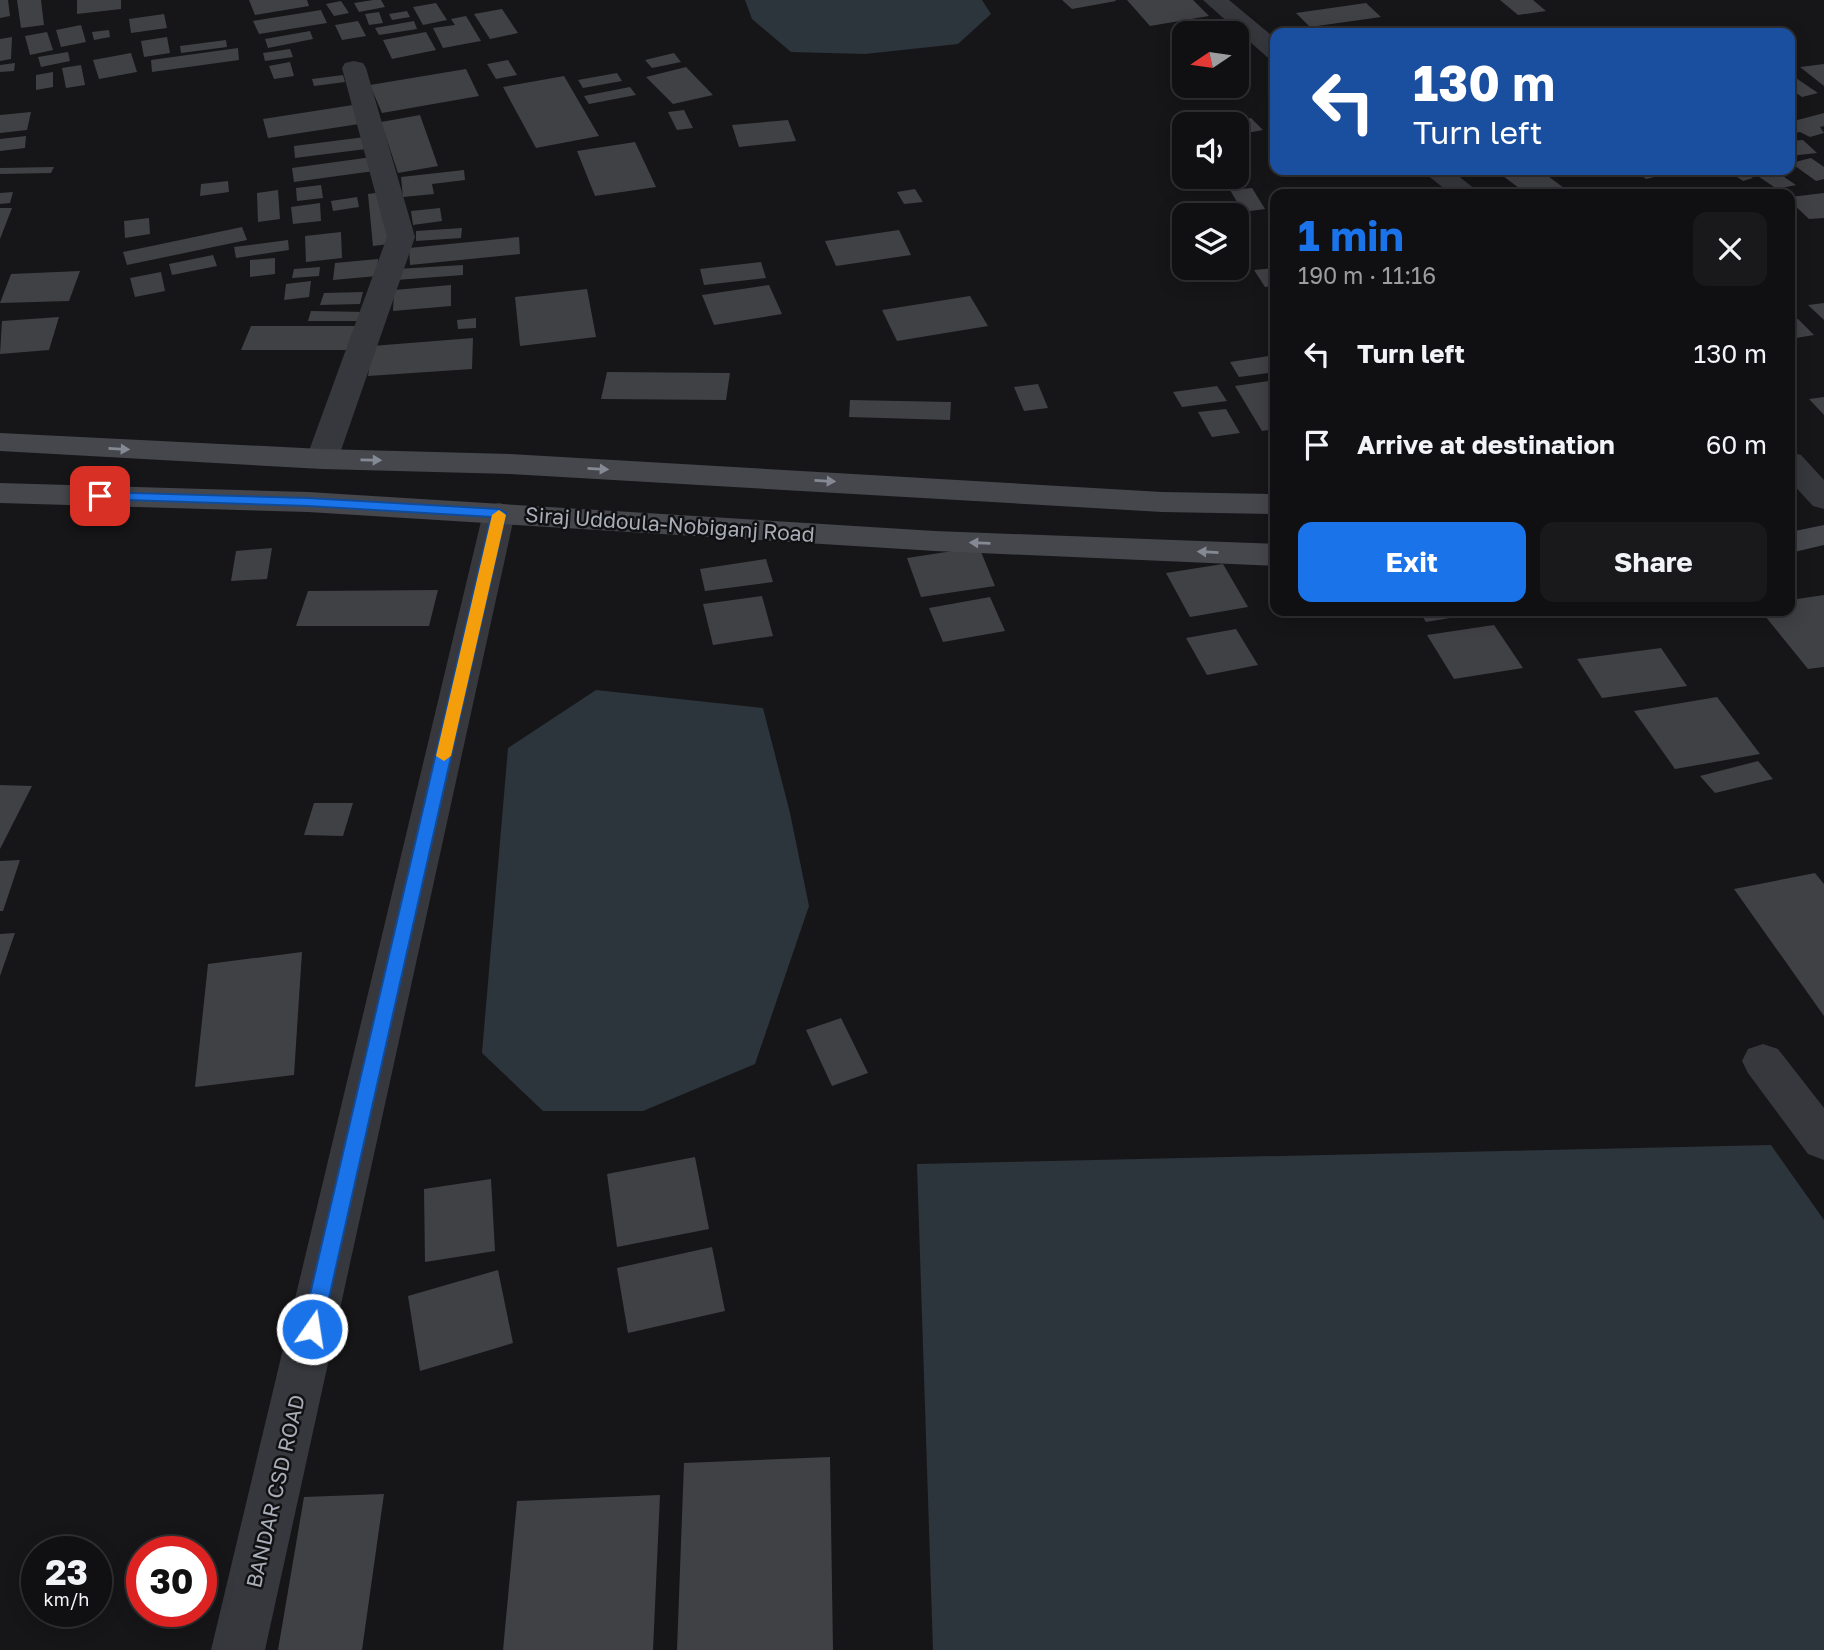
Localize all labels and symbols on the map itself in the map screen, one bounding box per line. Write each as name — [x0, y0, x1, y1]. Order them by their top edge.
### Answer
north arrow — [1172, 21, 1250, 98]
one-way arrow — [108, 444, 130, 455]
one-way arrow — [360, 455, 382, 466]
one-way arrow — [587, 463, 609, 474]
pin — [70, 466, 130, 526]
one-way arrow — [815, 476, 837, 487]
street label: Siraj Uddoula-Nobiganj Road — [524, 501, 816, 547]
one-way arrow — [969, 537, 991, 548]
one-way arrow — [1196, 547, 1218, 558]
position arrow — [275, 1292, 349, 1366]
street label: BANDAR CSD ROAD — [240, 1392, 310, 1590]
speed limit sign: 30 — [126, 1536, 217, 1627]

